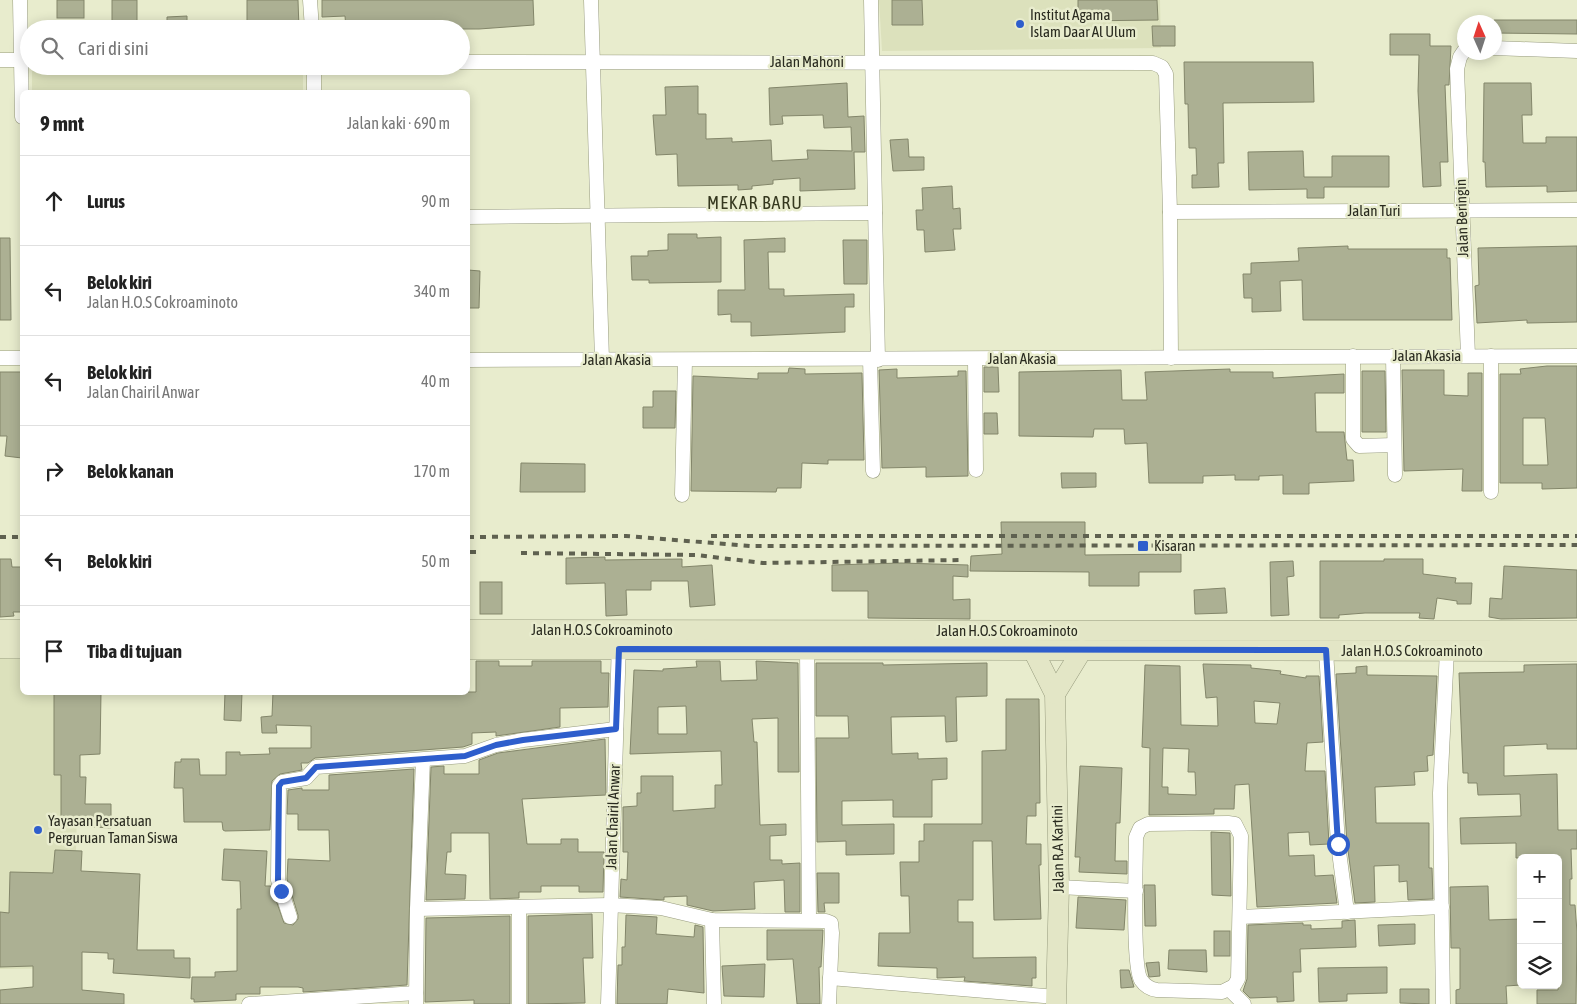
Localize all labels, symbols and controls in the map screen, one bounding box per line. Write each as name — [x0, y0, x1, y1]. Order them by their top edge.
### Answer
place label: Institut Agama Islam Daar Al Ulum — [1030, 6, 1136, 40]
north arrow — [1457, 15, 1502, 60]
marker: Institut Agama Islam Daar Al Ulum — [1014, 18, 1026, 30]
search box — [20, 20, 470, 75]
icon: search — [38, 34, 66, 62]
text: Cari di sini — [78, 37, 149, 59]
street label: Jalan Mahoni — [770, 53, 844, 70]
text: 9 mnt — [40, 111, 84, 135]
text: Jalan kaki · 690 m — [347, 114, 450, 132]
street label: Jalan Beringin — [1452, 179, 1471, 257]
icon: ahead — [40, 187, 68, 215]
text: Lurus — [87, 190, 125, 212]
text: 90 m — [421, 192, 450, 210]
district label: MEKAR BARU — [707, 192, 803, 213]
street label: Jalan Turi — [1347, 202, 1401, 219]
text: Belok kiri — [87, 271, 152, 293]
icon: left — [40, 277, 68, 305]
text: 340 m — [414, 282, 450, 300]
text: Jalan H.O.S Cokroaminoto — [87, 293, 238, 311]
street label: Jalan Akasia — [1393, 347, 1461, 364]
street label: Jalan Akasia — [988, 350, 1056, 367]
street label: Jalan Akasia — [583, 351, 651, 368]
text: Belok kiri — [87, 361, 152, 383]
icon: left — [40, 367, 68, 395]
text: 40 m — [421, 372, 450, 390]
text: Jalan Chairil Anwar — [87, 383, 199, 401]
icon: right — [40, 457, 68, 485]
text: Belok kanan — [87, 460, 174, 482]
text: 170 m — [414, 462, 450, 480]
place label: Kisaran — [1154, 537, 1195, 554]
marker: Kisaran — [1136, 539, 1150, 553]
icon: left — [40, 547, 68, 575]
text: Belok kiri — [87, 550, 152, 572]
text: 50 m — [421, 552, 450, 570]
street label: Jalan H.O.S Cokroaminoto — [531, 621, 673, 638]
street label: Jalan H.O.S Cokroaminoto — [936, 622, 1078, 639]
icon: arrive — [40, 637, 68, 665]
text: Tiba di tujuan — [87, 640, 182, 662]
street label: Jalan H.O.S Cokroaminoto — [1341, 642, 1483, 659]
street label: Jalan Chairil Anwar — [602, 764, 623, 870]
street label: Jalan R.A Kartini — [1048, 805, 1067, 893]
place label: Yayasan Persatuan Perguruan Taman Siswa — [48, 812, 178, 846]
marker: Yayasan Persatuan Perguruan Taman Siswa — [32, 824, 44, 836]
route start — [1327, 833, 1350, 856]
map controls — [1517, 854, 1562, 989]
button: + — [1517, 854, 1562, 899]
route end — [270, 880, 293, 903]
button: − — [1517, 899, 1562, 944]
button: layers — [1517, 944, 1562, 989]

